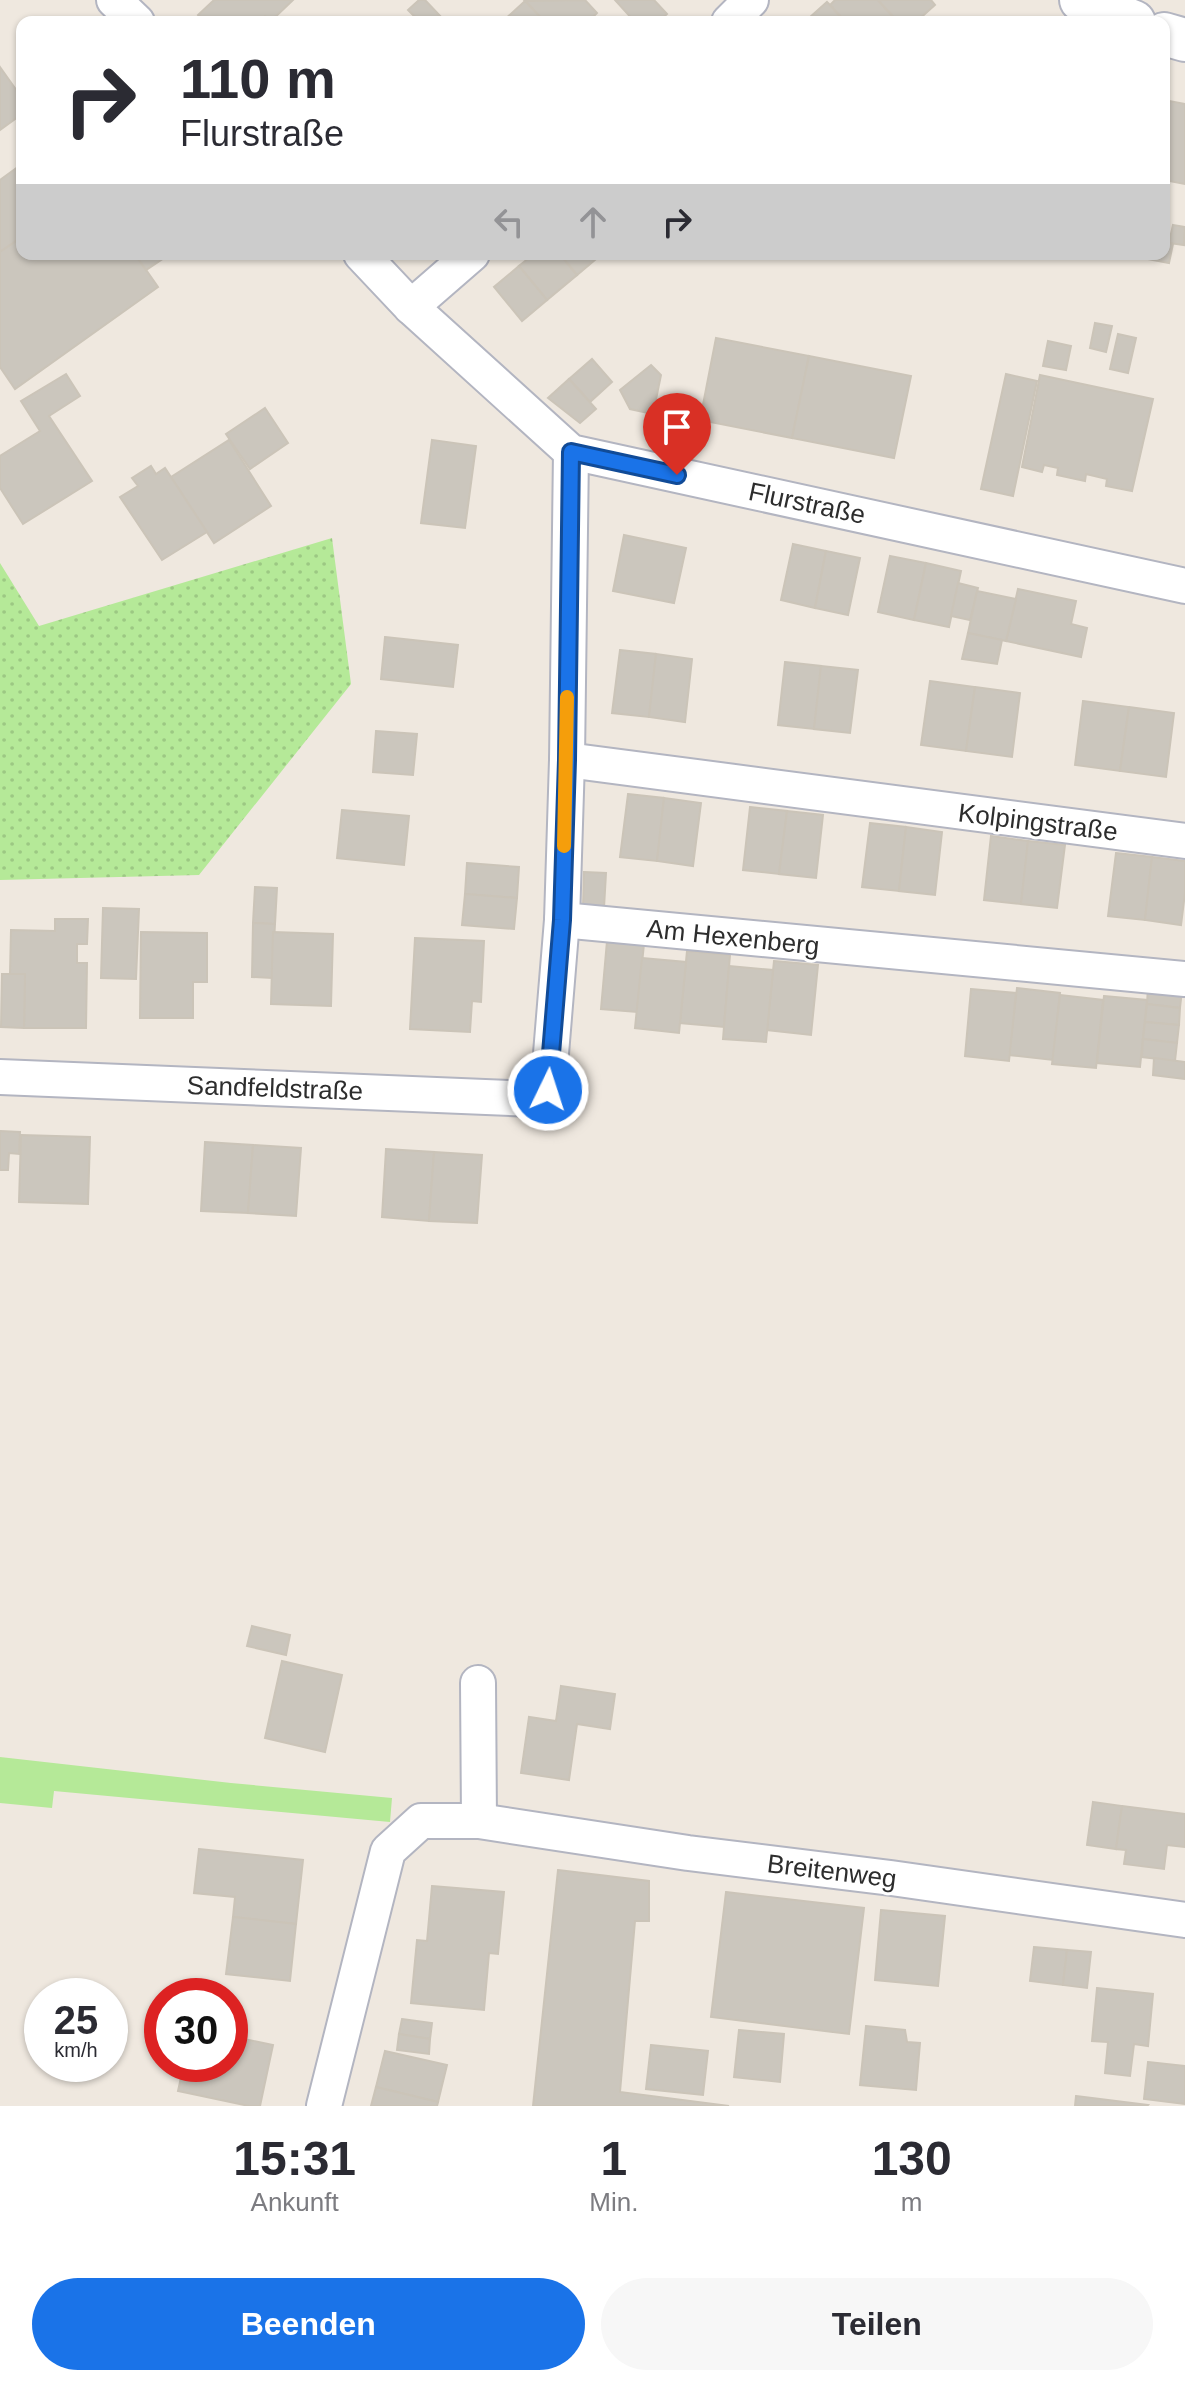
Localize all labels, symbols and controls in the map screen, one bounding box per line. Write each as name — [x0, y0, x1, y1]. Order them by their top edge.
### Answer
text: 110 m — [180, 47, 336, 110]
icon: right — [48, 48, 152, 152]
text: Flurstraße — [180, 113, 344, 154]
icon: left — [487, 200, 531, 244]
icon: ahead — [571, 200, 615, 244]
icon: right — [655, 200, 699, 244]
pin — [643, 393, 711, 475]
icon: arrive — [655, 405, 699, 449]
street label: Flurstraße — [746, 476, 868, 530]
street label: Kolpingstraße — [957, 797, 1119, 847]
street label: Am Hexenberg — [645, 913, 821, 961]
position arrow — [506, 1048, 590, 1132]
street label: Sandfeldstraße — [186, 1070, 364, 1106]
street label: Breitenweg — [766, 1848, 898, 1894]
speed limit sign: 30 — [144, 1978, 248, 2082]
text: 25 — [54, 1998, 98, 2042]
text: km/h — [54, 2039, 98, 2061]
text: 15:31 — [233, 2132, 356, 2185]
text: 1 — [600, 2132, 627, 2185]
text: 130 — [872, 2132, 952, 2185]
text: Ankunft — [251, 2187, 339, 2217]
text: Min. — [589, 2187, 638, 2217]
text: m — [901, 2187, 923, 2217]
button: Beenden — [32, 2278, 585, 2370]
button: Teilen — [601, 2278, 1153, 2370]

